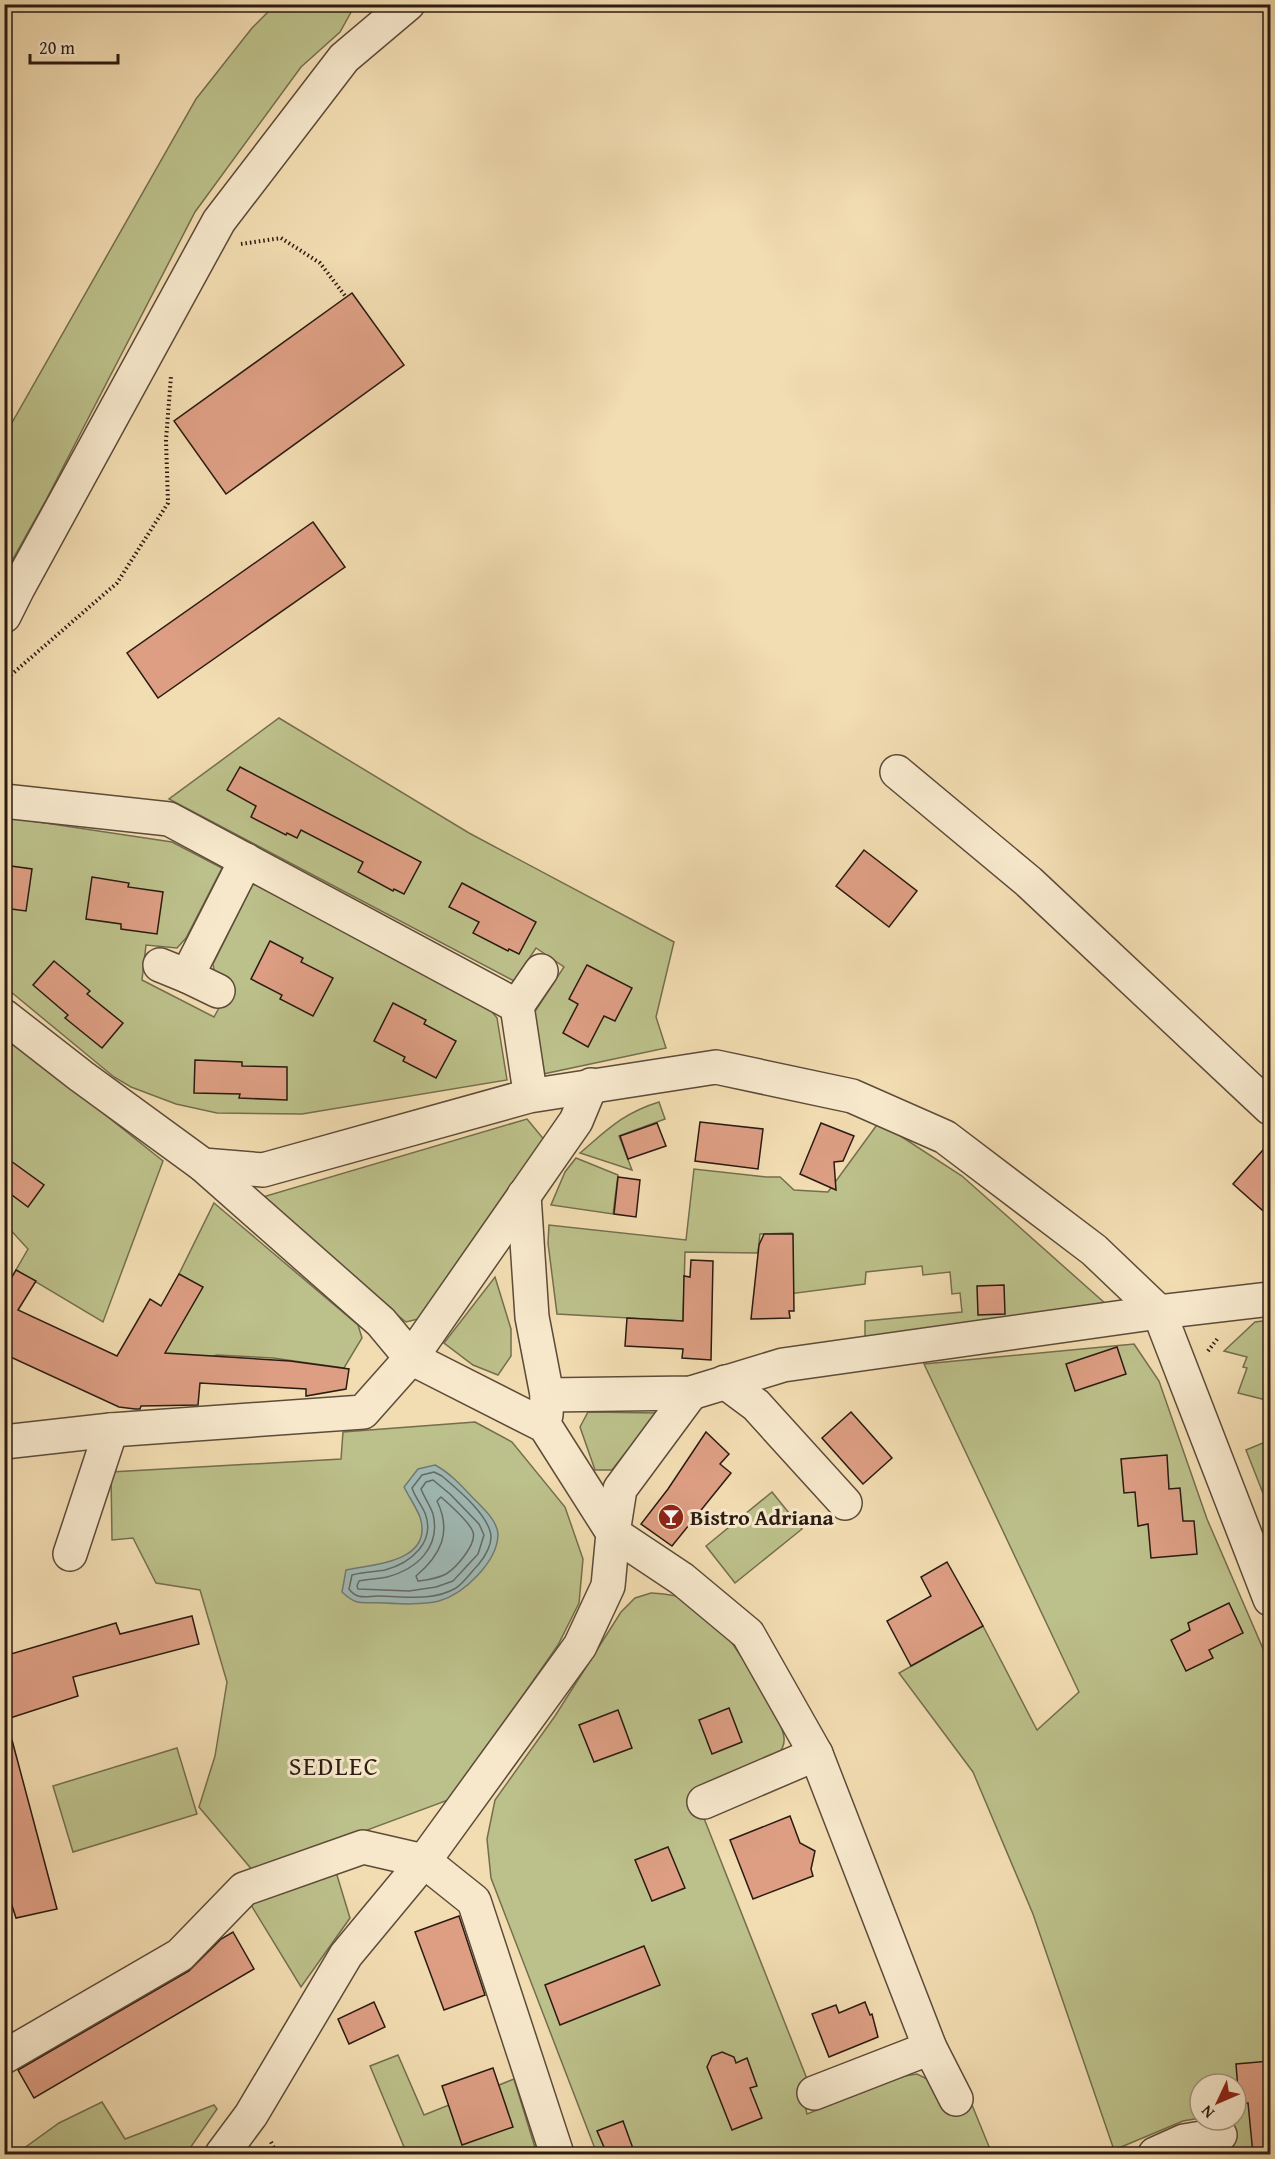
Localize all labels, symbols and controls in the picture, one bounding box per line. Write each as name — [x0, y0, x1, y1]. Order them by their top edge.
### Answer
scale bar — [30, 27, 118, 65]
text: 20 m — [39, 34, 75, 61]
place label: Bistro Adriana — [690, 1501, 834, 1533]
bar icon: Bistro Adriana — [656, 1502, 686, 1532]
district label: SEDLEC — [289, 1746, 379, 1785]
north arrow — [1188, 2072, 1248, 2132]
text: N — [1195, 2100, 1220, 2125]

